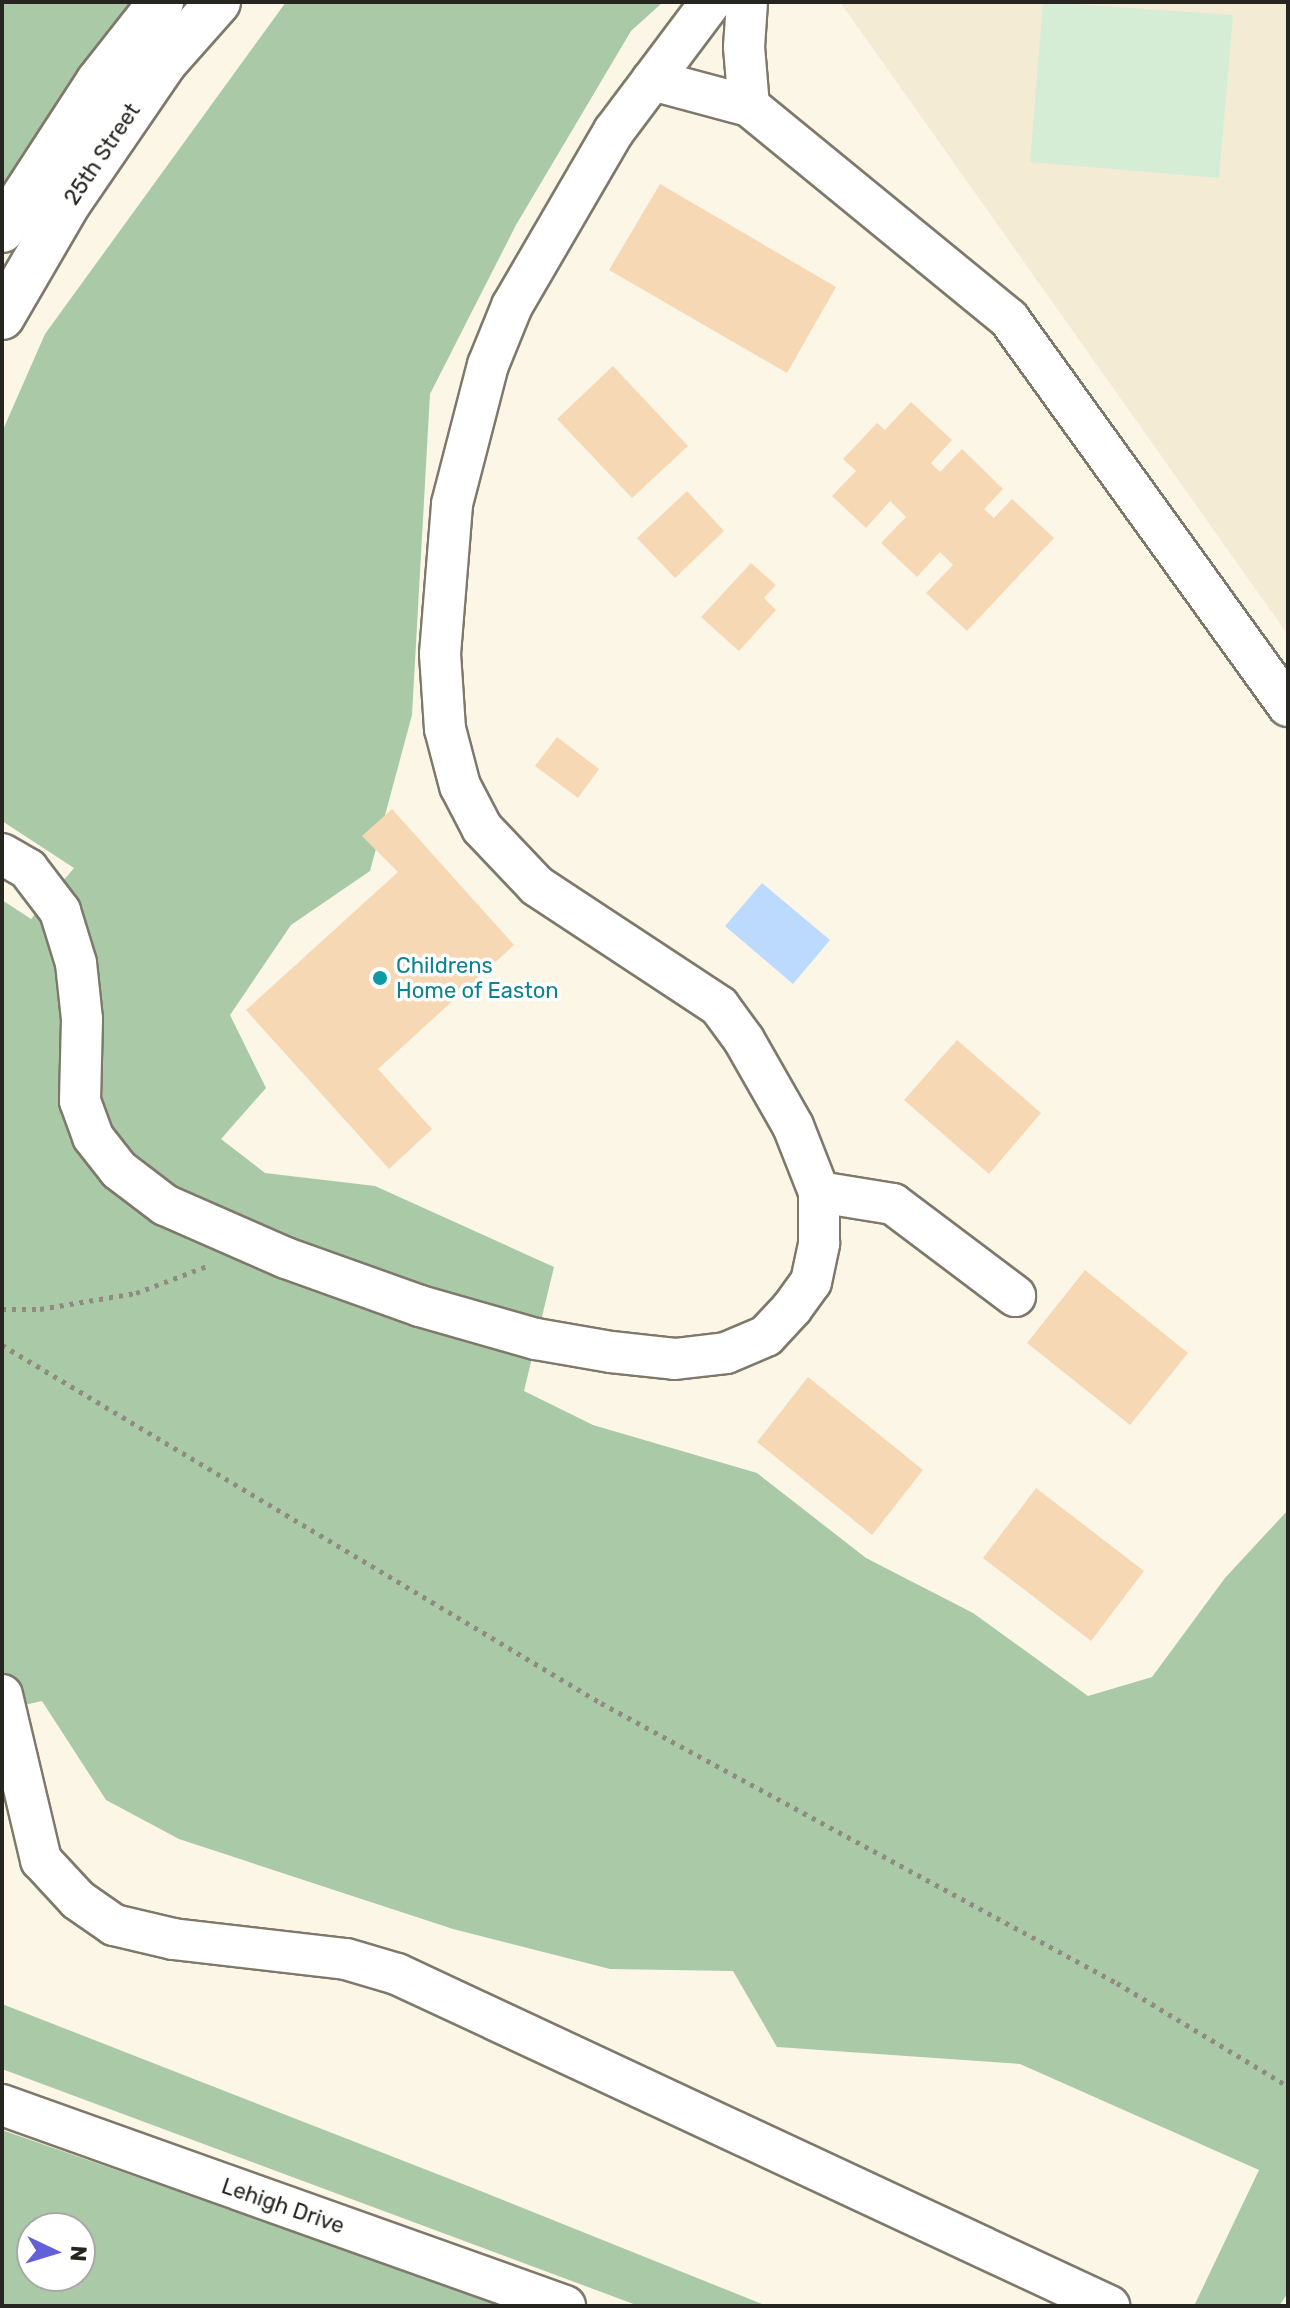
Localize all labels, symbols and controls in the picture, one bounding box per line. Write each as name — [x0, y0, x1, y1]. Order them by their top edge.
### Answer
street label: 25th Street — [58, 98, 146, 210]
place label: Childrens Home of Easton — [396, 952, 559, 1004]
marker: Childrens Home of Easton — [371, 969, 389, 987]
street label: Lehigh Drive — [218, 2173, 348, 2239]
north arrow — [16, 2212, 96, 2292]
text: N — [64, 2245, 92, 2262]

